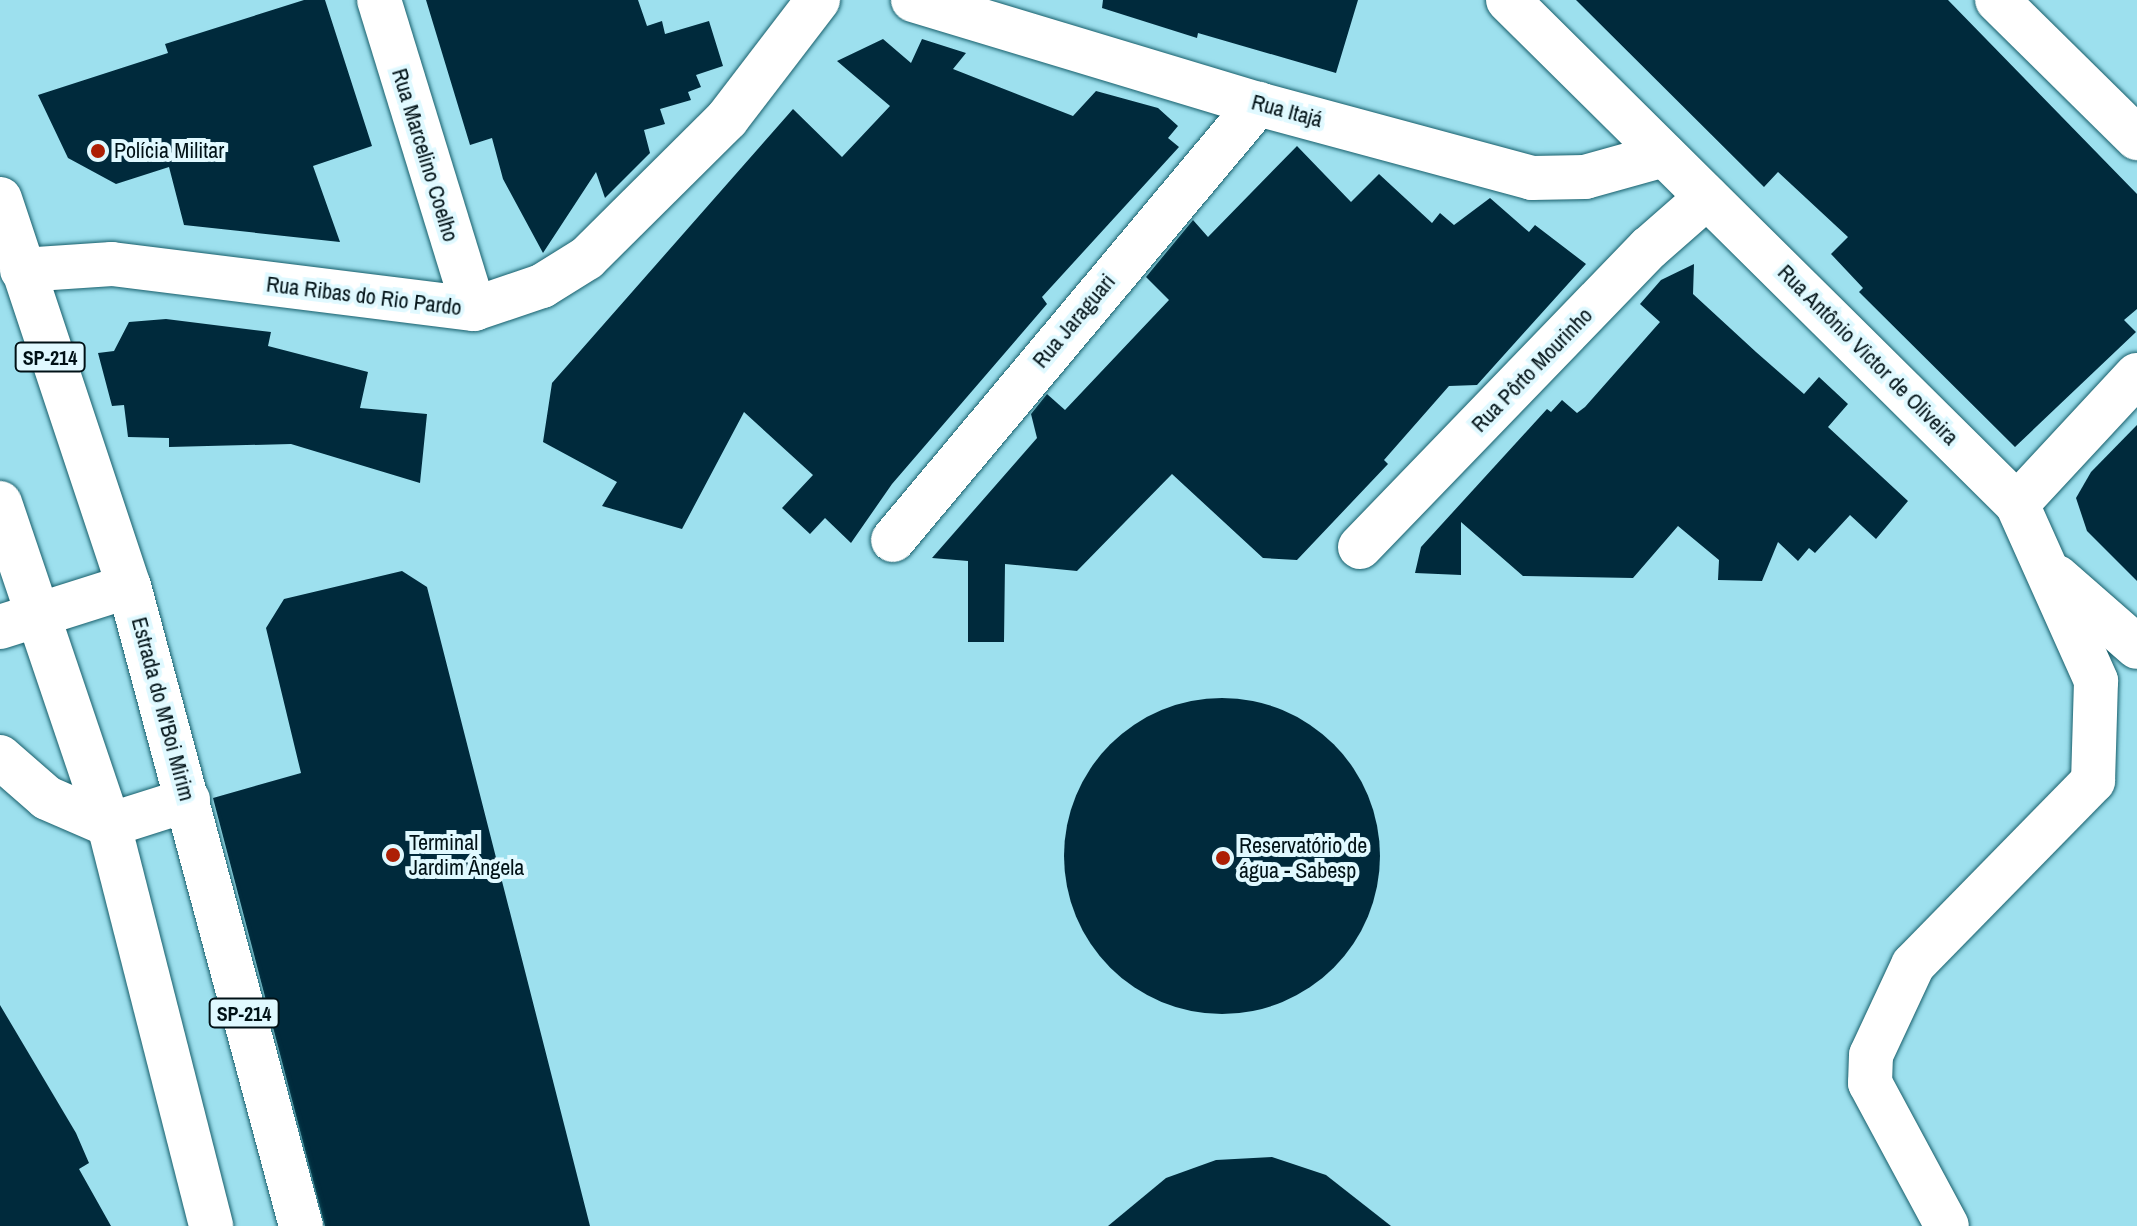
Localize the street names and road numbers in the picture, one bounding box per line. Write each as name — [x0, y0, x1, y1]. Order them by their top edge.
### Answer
street label: Rua Marcelino Coelho — [386, 65, 464, 245]
street label: Rua Itajá — [1249, 89, 1325, 133]
street label: Rua Antônio Victor de Oliveira — [1772, 259, 1964, 451]
street label: Rua Jaraguari — [1027, 269, 1121, 373]
street label: Rua Ribas do Rio Pardo — [265, 271, 463, 321]
street label: Rua Pôrto Mourinho — [1466, 302, 1598, 438]
road number: SP-214 — [14, 341, 86, 373]
street label: Estrada do M'Boi Mirim — [126, 614, 200, 804]
road number: SP-214 — [208, 997, 280, 1029]

